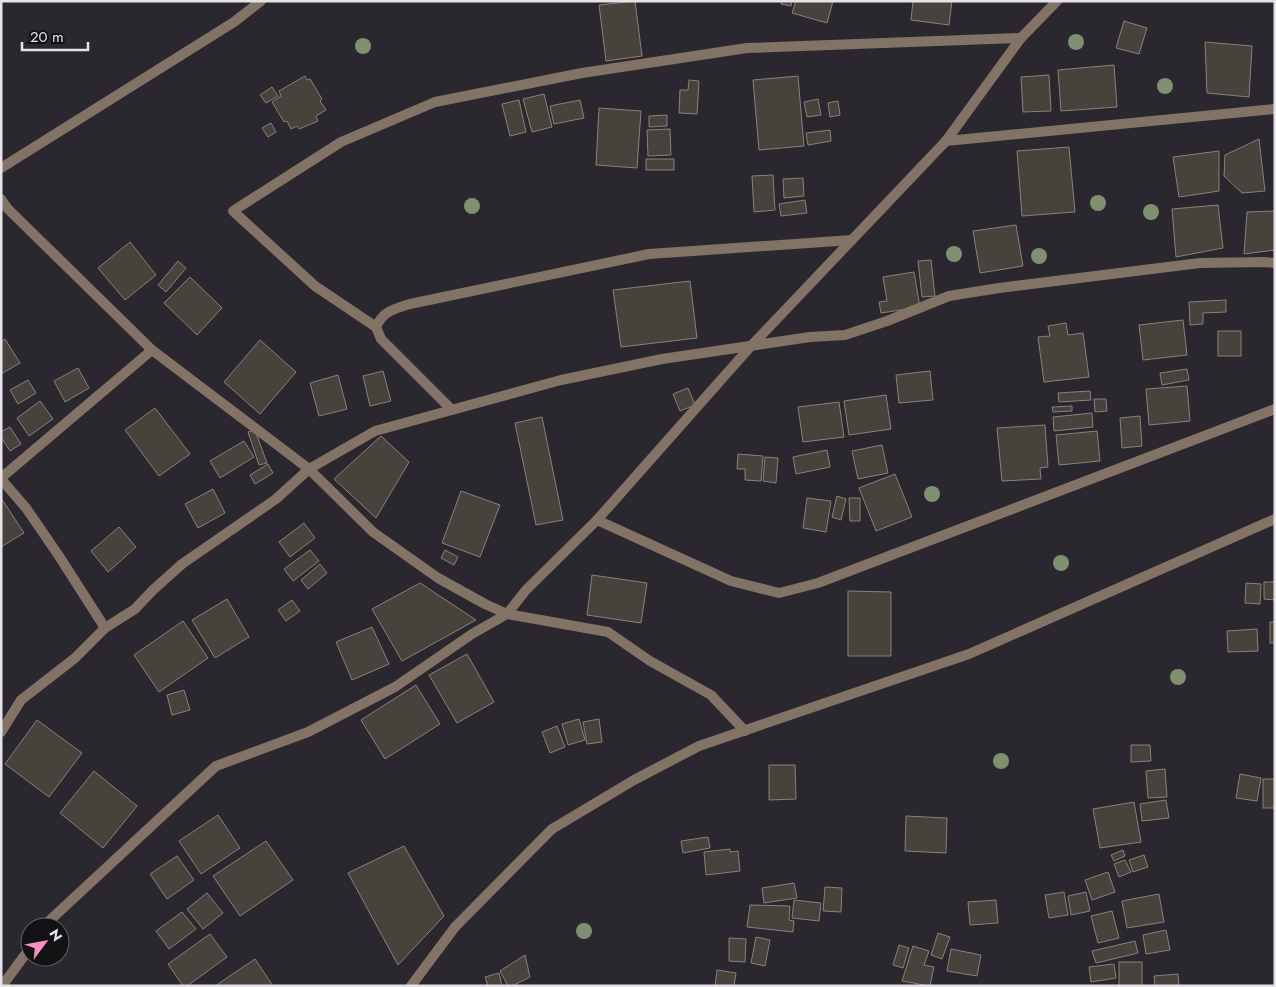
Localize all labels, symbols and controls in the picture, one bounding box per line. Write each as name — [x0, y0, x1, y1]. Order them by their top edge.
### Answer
scale bar — [22, 20, 89, 52]
text: 20 m — [30, 26, 64, 48]
north arrow — [20, 917, 70, 967]
text: N — [45, 925, 67, 945]

